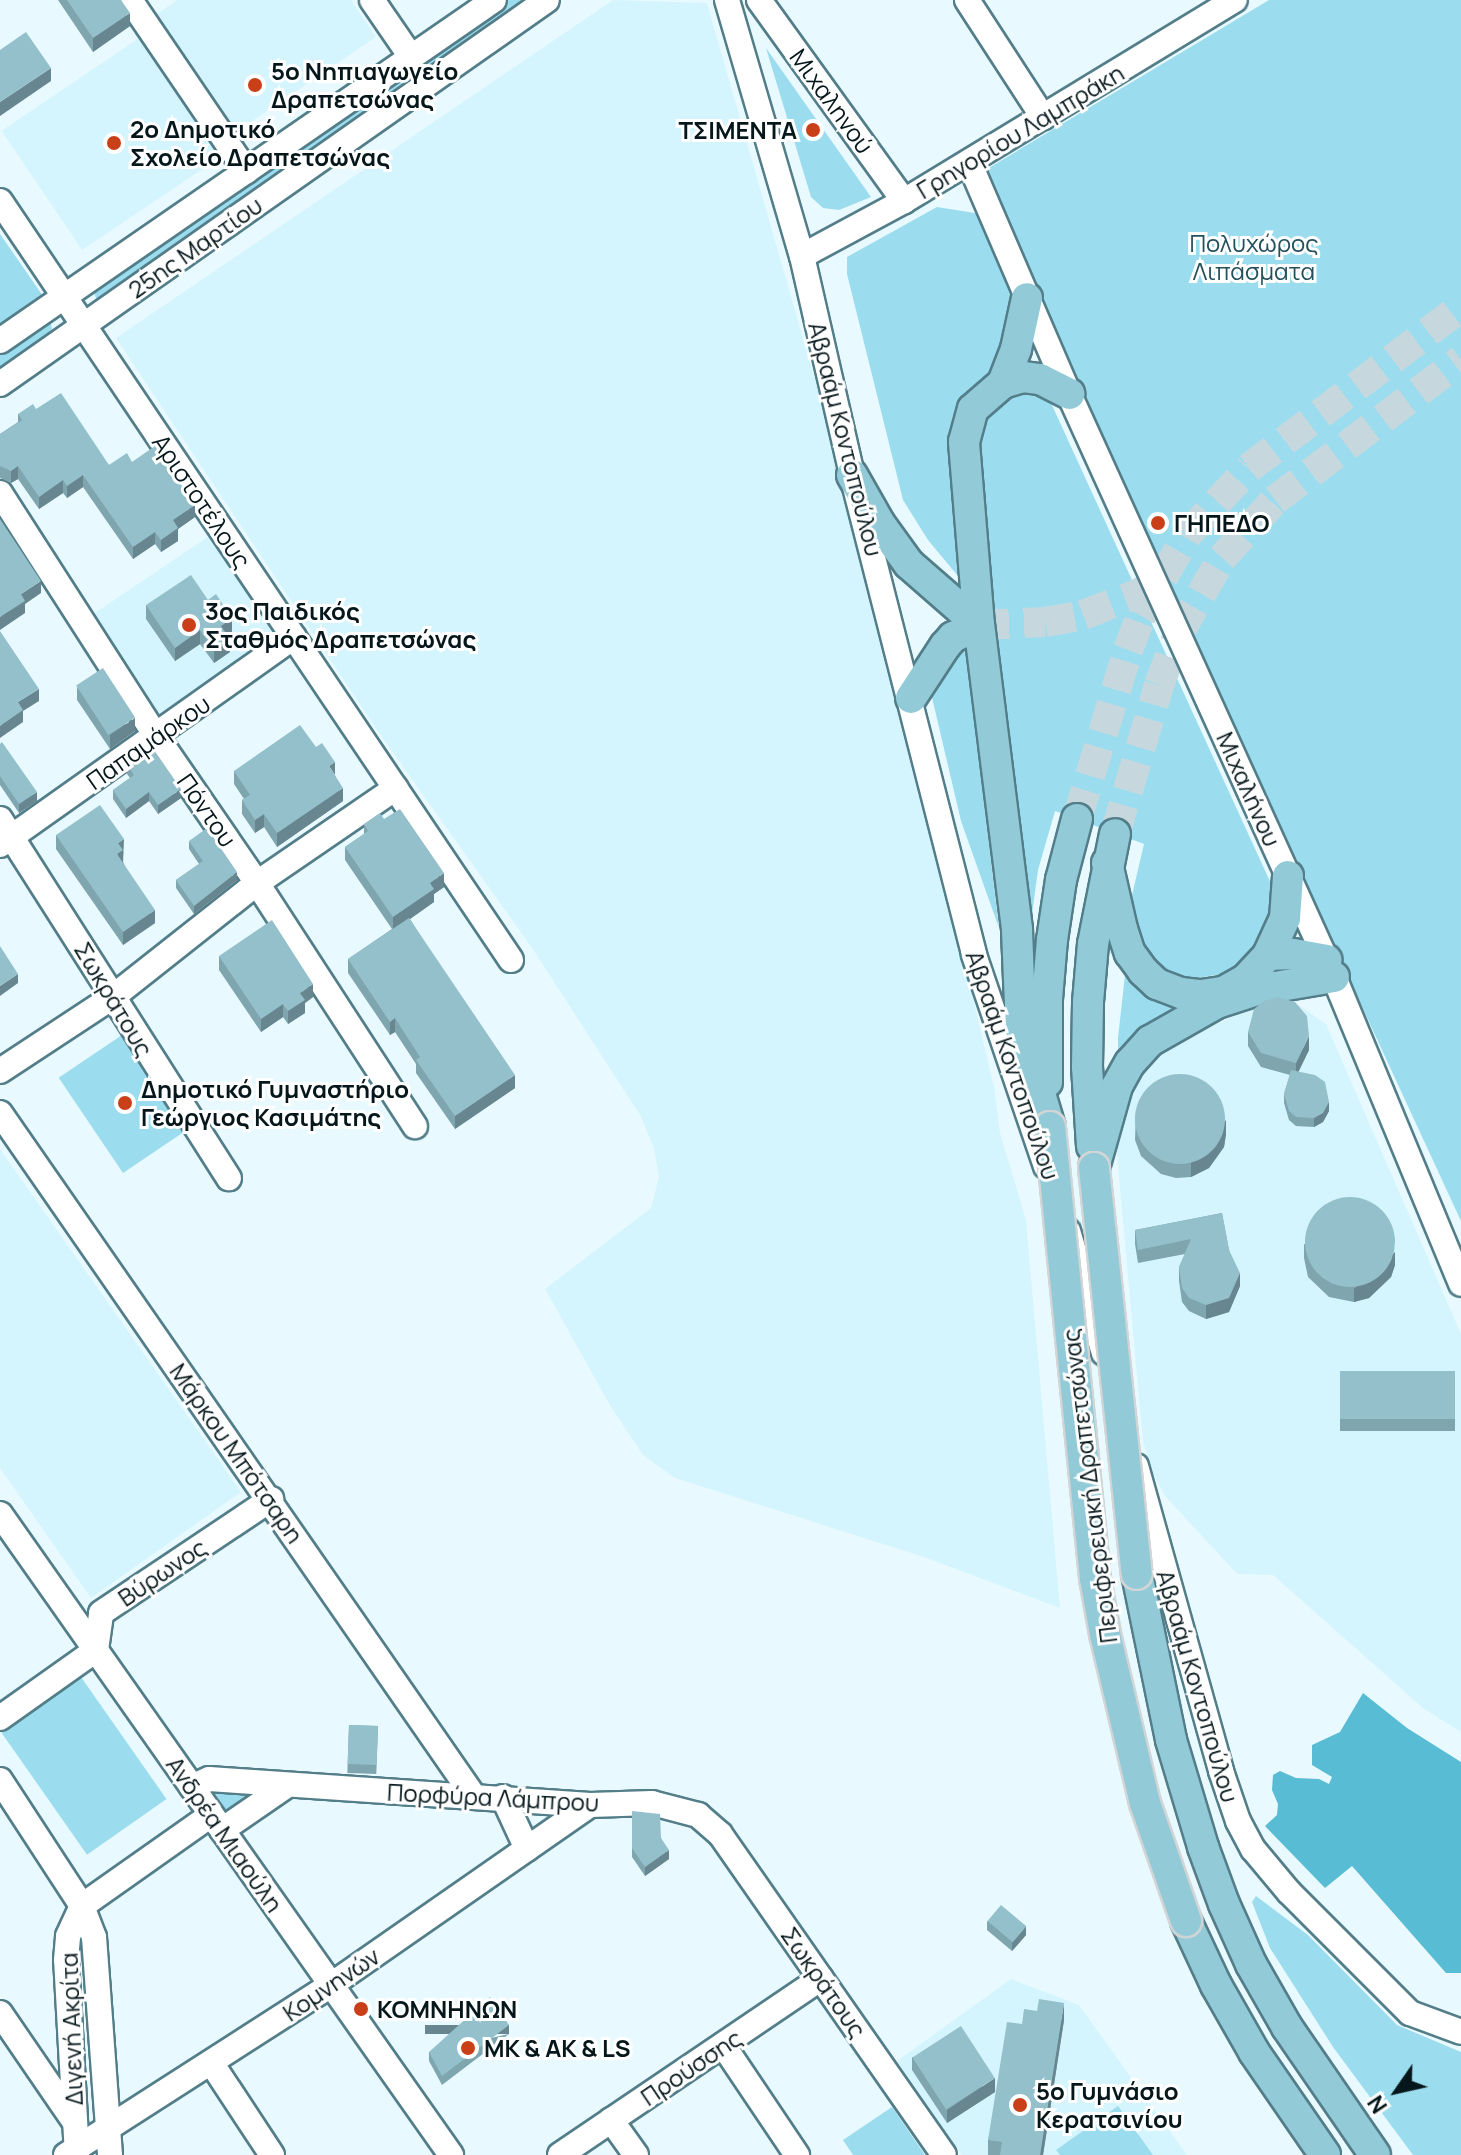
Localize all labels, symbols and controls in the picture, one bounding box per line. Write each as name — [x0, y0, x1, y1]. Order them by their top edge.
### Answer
street label: Μιχαληνού — [784, 43, 880, 159]
place label: 5ο Νηπιαγωγείο Δραπετσώνας — [271, 57, 458, 113]
street label: Γρηγορίου Λαμπράκη — [911, 58, 1129, 204]
marker: 5ο Νηπιαγωγείο Δραπετσώνας — [246, 76, 264, 94]
place label: 2ο Δημοτικό Σχολείο Δραπετσώνας — [130, 115, 390, 171]
place label: ΤΣΙΜΕΝΤΑ — [679, 116, 797, 144]
marker: ΤΣΙΜΕΝΤΑ — [804, 121, 822, 139]
marker: 2ο Δημοτικό Σχολείο Δραπετσώνας — [105, 134, 123, 152]
street label: 25ης Μαρτίου — [122, 190, 268, 304]
park label: Πολυχώρος Λιπάσματα — [1189, 229, 1319, 285]
street label: Αβραάμ Κοντοπούλου — [803, 319, 889, 559]
street label: Αριστοτέλους — [147, 429, 257, 573]
place label: ΓΗΠΕΔΟ — [1174, 509, 1269, 537]
marker: ΓΗΠΕΔΟ — [1149, 514, 1167, 532]
place label: 3ος Παιδικός Σταθμός Δραπετσώνας — [205, 597, 476, 653]
marker: 3ος Παιδικός Σταθμός Δραπετσώνας — [180, 616, 198, 634]
street label: Παπαμάρκου — [81, 689, 215, 795]
street label: Μιχαλήνου — [1211, 727, 1287, 851]
street label: Πόντου — [172, 768, 242, 852]
street label: Σωκράτους — [69, 937, 159, 1061]
street label: Αβραάμ Κοντοπούλου — [960, 947, 1066, 1183]
place label: Δημοτικό Γυμναστήριο Γεώργιος Κασιμάτης — [141, 1075, 409, 1131]
marker: Δημοτικό Γυμναστήριο Γεώργιος Κασιμάτης — [116, 1094, 134, 1112]
street label: Περιφερειακή Δραπετσώνας — [1055, 1327, 1123, 1645]
street label: Μάρκου Μπότσαρη — [164, 1358, 310, 1548]
street label: Βύρωνος — [112, 1532, 212, 1612]
street label: Αβραάμ Κοντοπούλου — [1151, 1566, 1245, 1806]
street label: Ανδρέα Μιαούλη — [161, 1751, 289, 1917]
street label: Πορφύρα Λάμπρου — [386, 1777, 600, 1817]
street label: Σωκράτους — [775, 1921, 873, 2043]
street label: Κομνηνών — [277, 1941, 385, 2027]
street label: Διγενή Ακρίτα — [54, 1952, 88, 2106]
place label: ΚΟΜΝΗΝΩΝ — [377, 1995, 517, 2023]
marker: ΚΟΜΝΗΝΩΝ — [352, 2000, 370, 2018]
street label: Προύσσης — [635, 2023, 747, 2111]
place label: MK & AK & LS — [484, 2034, 632, 2062]
marker: MK & AK & LS — [459, 2039, 477, 2057]
north arrow — [1357, 2051, 1437, 2131]
place label: 5ο Γυμνάσιο Κερατσινίου — [1036, 2077, 1183, 2133]
text: N — [1360, 2089, 1394, 2119]
marker: 5ο Γυμνάσιο Κερατσινίου — [1011, 2096, 1029, 2114]

